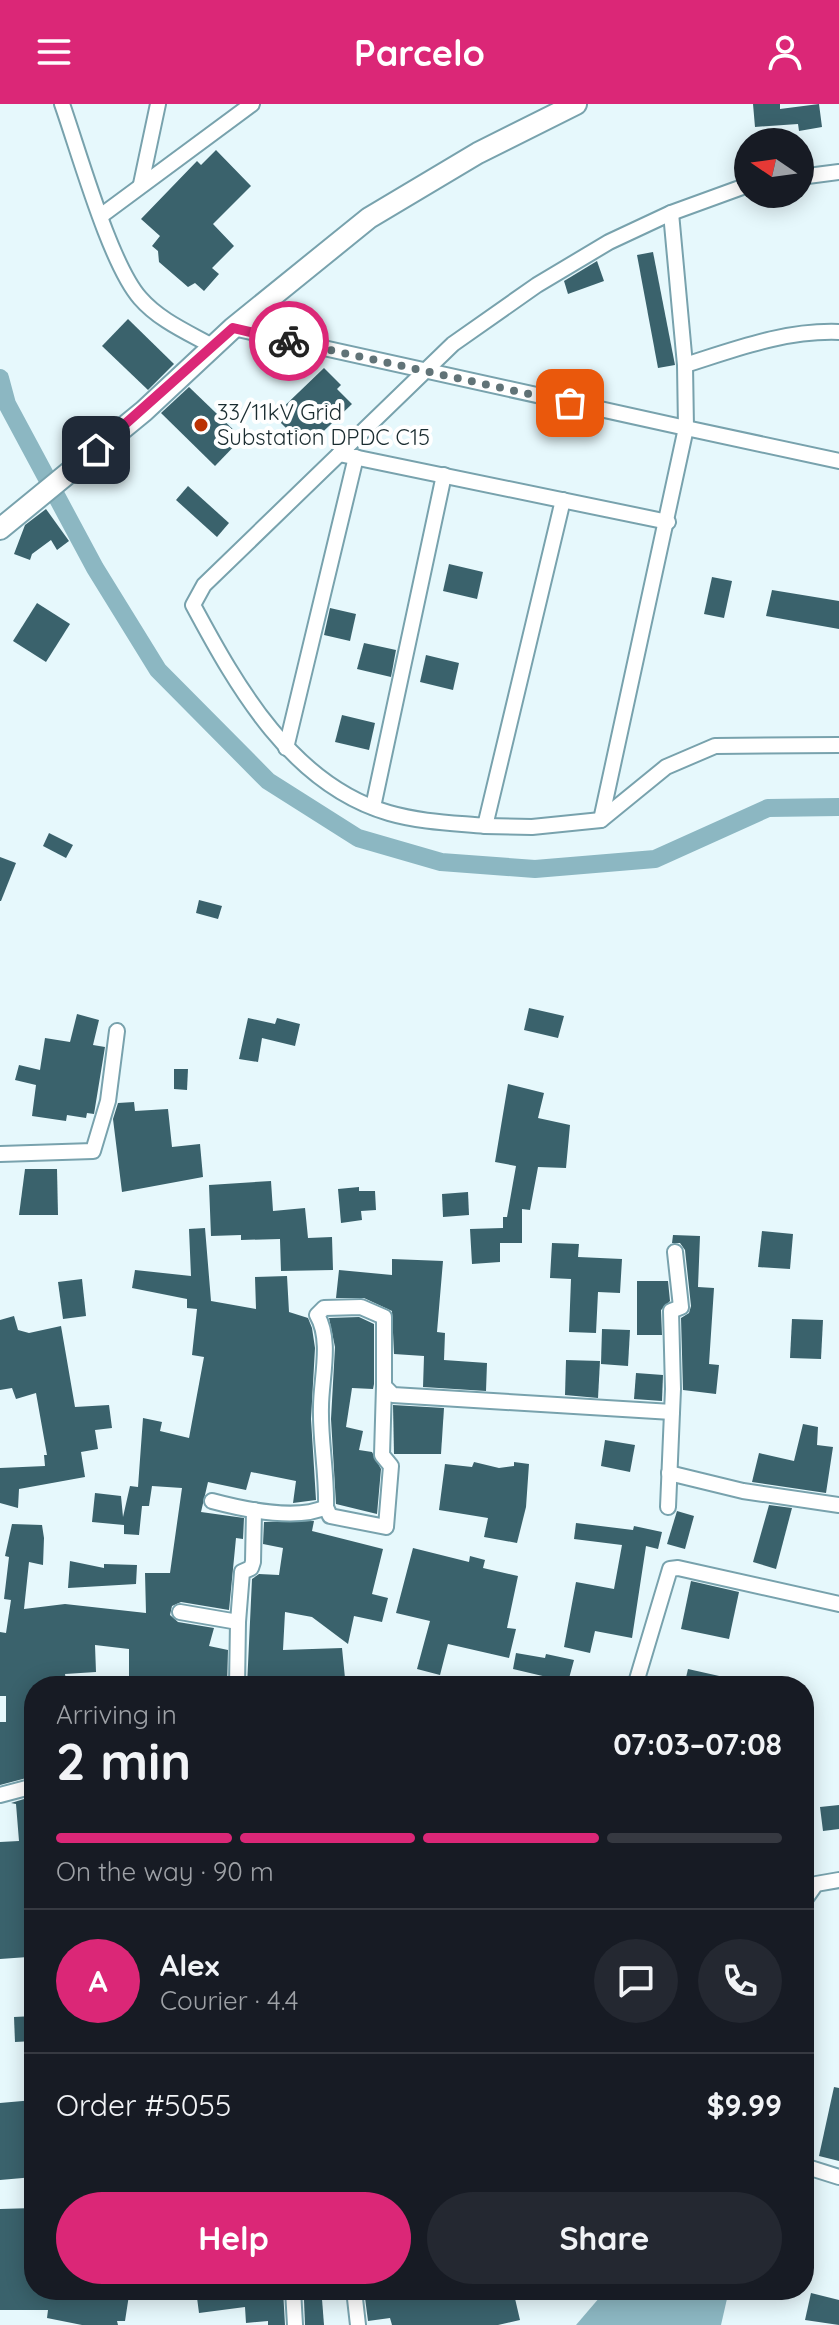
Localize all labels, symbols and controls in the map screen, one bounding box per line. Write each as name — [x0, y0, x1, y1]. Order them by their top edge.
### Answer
icon: menu — [32, 30, 76, 74]
text: Parcelo — [354, 30, 485, 75]
icon: person — [763, 30, 807, 74]
north arrow — [734, 128, 814, 208]
map controls — [734, 128, 814, 208]
courier — [249, 301, 329, 381]
icon: bike — [267, 319, 311, 363]
pin — [536, 369, 604, 437]
icon: bag — [548, 381, 592, 425]
place label: 33/11kV Grid Substation DPDC C15 — [217, 398, 430, 451]
pin — [62, 416, 130, 484]
marker: 33/11kV Grid Substation DPDC C15 — [192, 416, 210, 434]
icon: home — [74, 428, 118, 472]
text: Arriving in — [56, 1698, 177, 1731]
text: 07:03–07:08 — [613, 1725, 782, 1763]
text: 2 min — [56, 1728, 191, 1793]
text: On the way · 90 m — [56, 1855, 274, 1888]
button: chat — [594, 1939, 678, 2023]
button: phone — [698, 1939, 782, 2023]
text: Alex — [160, 1946, 219, 1984]
text: A — [88, 1962, 108, 2000]
text: Courier · 4.4 — [160, 1984, 298, 2017]
text: Order #5055 — [56, 2086, 231, 2124]
text: $9.99 — [707, 2086, 782, 2124]
button: Help — [56, 2192, 411, 2284]
button: Share — [427, 2192, 782, 2284]

